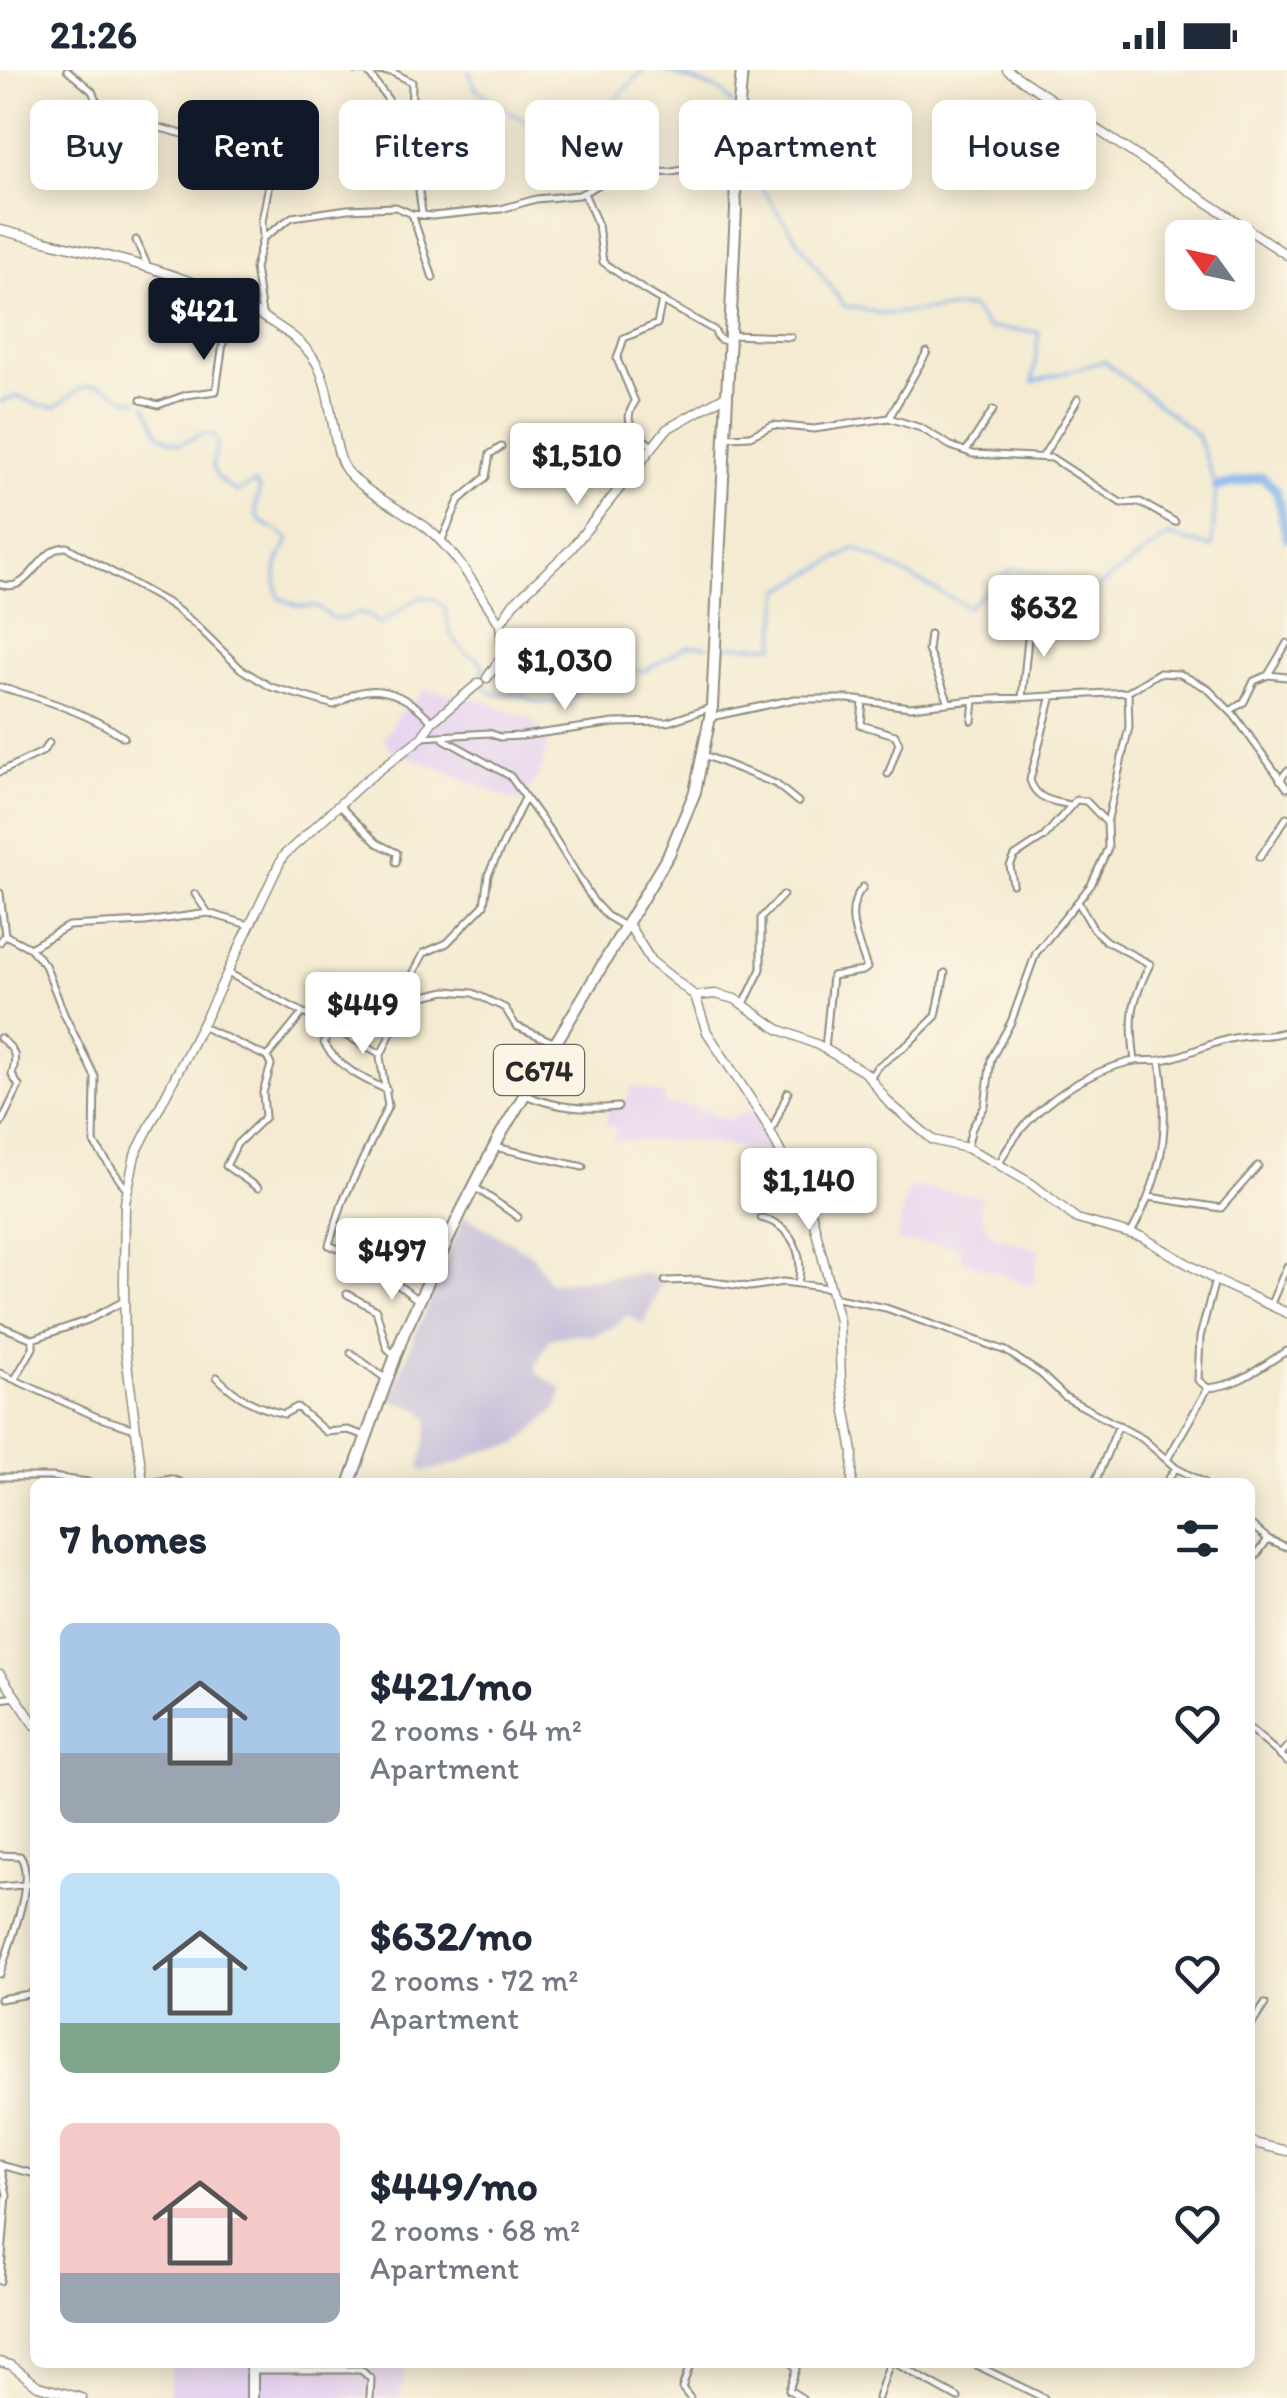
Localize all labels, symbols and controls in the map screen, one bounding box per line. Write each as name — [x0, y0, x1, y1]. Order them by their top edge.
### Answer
text: 21:26 — [50, 12, 137, 58]
chip: Buy — [30, 100, 158, 190]
chip: Rent — [178, 100, 319, 190]
chip: Filters — [339, 100, 505, 190]
chip: New — [525, 100, 659, 190]
chip: Apartment — [679, 100, 912, 190]
chip: House — [932, 100, 1096, 190]
north arrow — [1165, 220, 1255, 310]
map controls — [1165, 220, 1255, 310]
pin: $421 — [145, 278, 263, 363]
text: $421 — [170, 291, 238, 329]
pin: $1,510 — [496, 423, 658, 508]
text: $1,510 — [532, 436, 622, 474]
pin: $632 — [985, 575, 1103, 660]
text: $632 — [1010, 588, 1078, 626]
pin: $1,030 — [484, 628, 646, 713]
text: $1,030 — [517, 641, 613, 679]
pin: $449 — [304, 972, 422, 1057]
text: $449 — [327, 985, 399, 1023]
road number: C674 — [494, 1045, 584, 1095]
pin: $1,140 — [728, 1148, 890, 1233]
text: $1,140 — [763, 1161, 855, 1199]
pin: $497 — [333, 1218, 451, 1303]
text: $497 — [358, 1231, 426, 1269]
icon: filters — [1170, 1511, 1225, 1566]
text: 7 homes — [60, 1513, 207, 1564]
text: $421/mo — [370, 1660, 532, 1711]
icon: home — [140, 1663, 260, 1783]
icon: heart — [1170, 1696, 1225, 1751]
text: 2 rooms · 64 m² — [370, 1711, 582, 1749]
text: Apartment — [370, 1749, 519, 1787]
text: $632/mo — [370, 1910, 533, 1961]
icon: home — [140, 1913, 260, 2033]
icon: heart — [1170, 1946, 1225, 2001]
text: 2 rooms · 72 m² — [370, 1961, 578, 1999]
text: Apartment — [370, 1999, 519, 2037]
text: $449/mo — [370, 2160, 538, 2211]
icon: home — [140, 2163, 260, 2283]
icon: heart — [1170, 2196, 1225, 2251]
text: 2 rooms · 68 m² — [370, 2211, 580, 2249]
text: Apartment — [370, 2249, 519, 2287]

